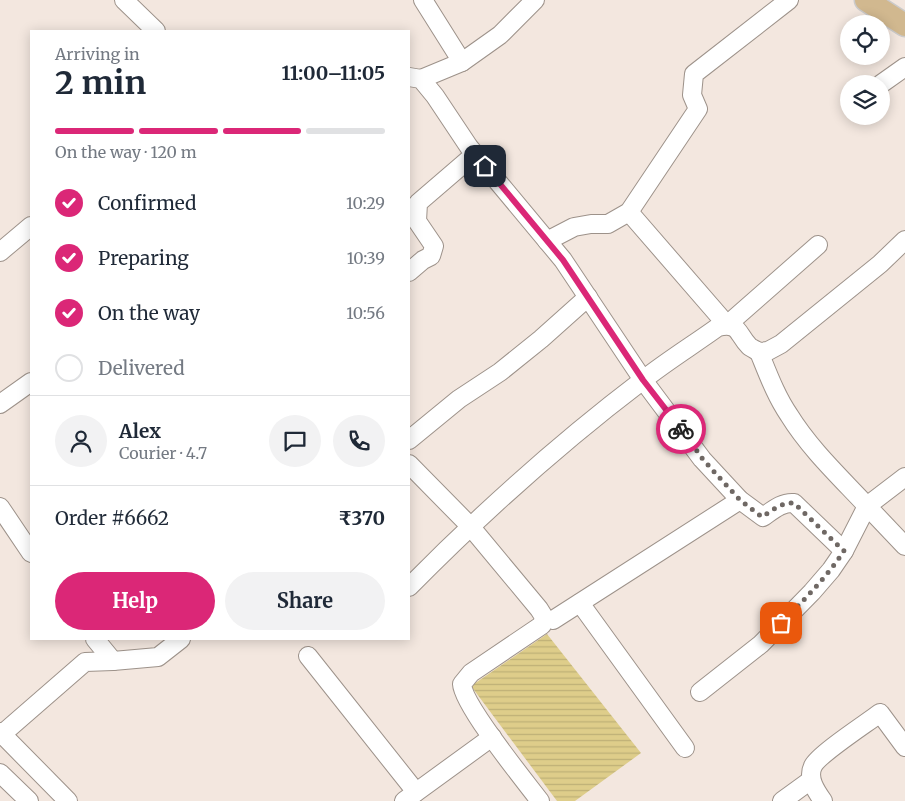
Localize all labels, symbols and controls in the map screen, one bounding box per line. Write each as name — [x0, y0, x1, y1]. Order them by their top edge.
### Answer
map controls — [840, 15, 890, 125]
button: locate — [840, 15, 890, 65]
text: Arriving in — [55, 44, 140, 64]
text: 11:00–11:05 — [281, 61, 385, 85]
text: 2 min — [55, 63, 146, 103]
button: layers — [840, 75, 890, 125]
text: On the way · 120 m — [55, 142, 197, 162]
pin — [464, 145, 506, 187]
icon: home — [471, 152, 499, 180]
icon: check — [55, 189, 83, 217]
text: Confirmed — [98, 191, 196, 215]
text: 10:29 — [346, 193, 385, 213]
icon: check — [55, 244, 83, 272]
text: Preparing — [98, 246, 189, 270]
text: 10:39 — [347, 248, 385, 268]
icon: check — [55, 299, 83, 327]
text: On the way — [98, 301, 200, 325]
text: 10:56 — [346, 303, 385, 323]
text: Delivered — [98, 356, 185, 380]
courier — [656, 404, 706, 454]
button: person — [55, 415, 107, 467]
button: chat — [269, 415, 321, 467]
button: phone — [333, 415, 385, 467]
icon: bike — [667, 415, 695, 443]
text: Alex — [119, 419, 161, 443]
text: Courier · 4.7 — [119, 443, 207, 463]
text: Order #6662 — [55, 506, 169, 530]
text: ₹370 — [338, 506, 385, 530]
button: Help — [55, 572, 215, 630]
button: Share — [225, 572, 385, 630]
pin — [760, 602, 802, 644]
icon: bag — [767, 609, 795, 637]

